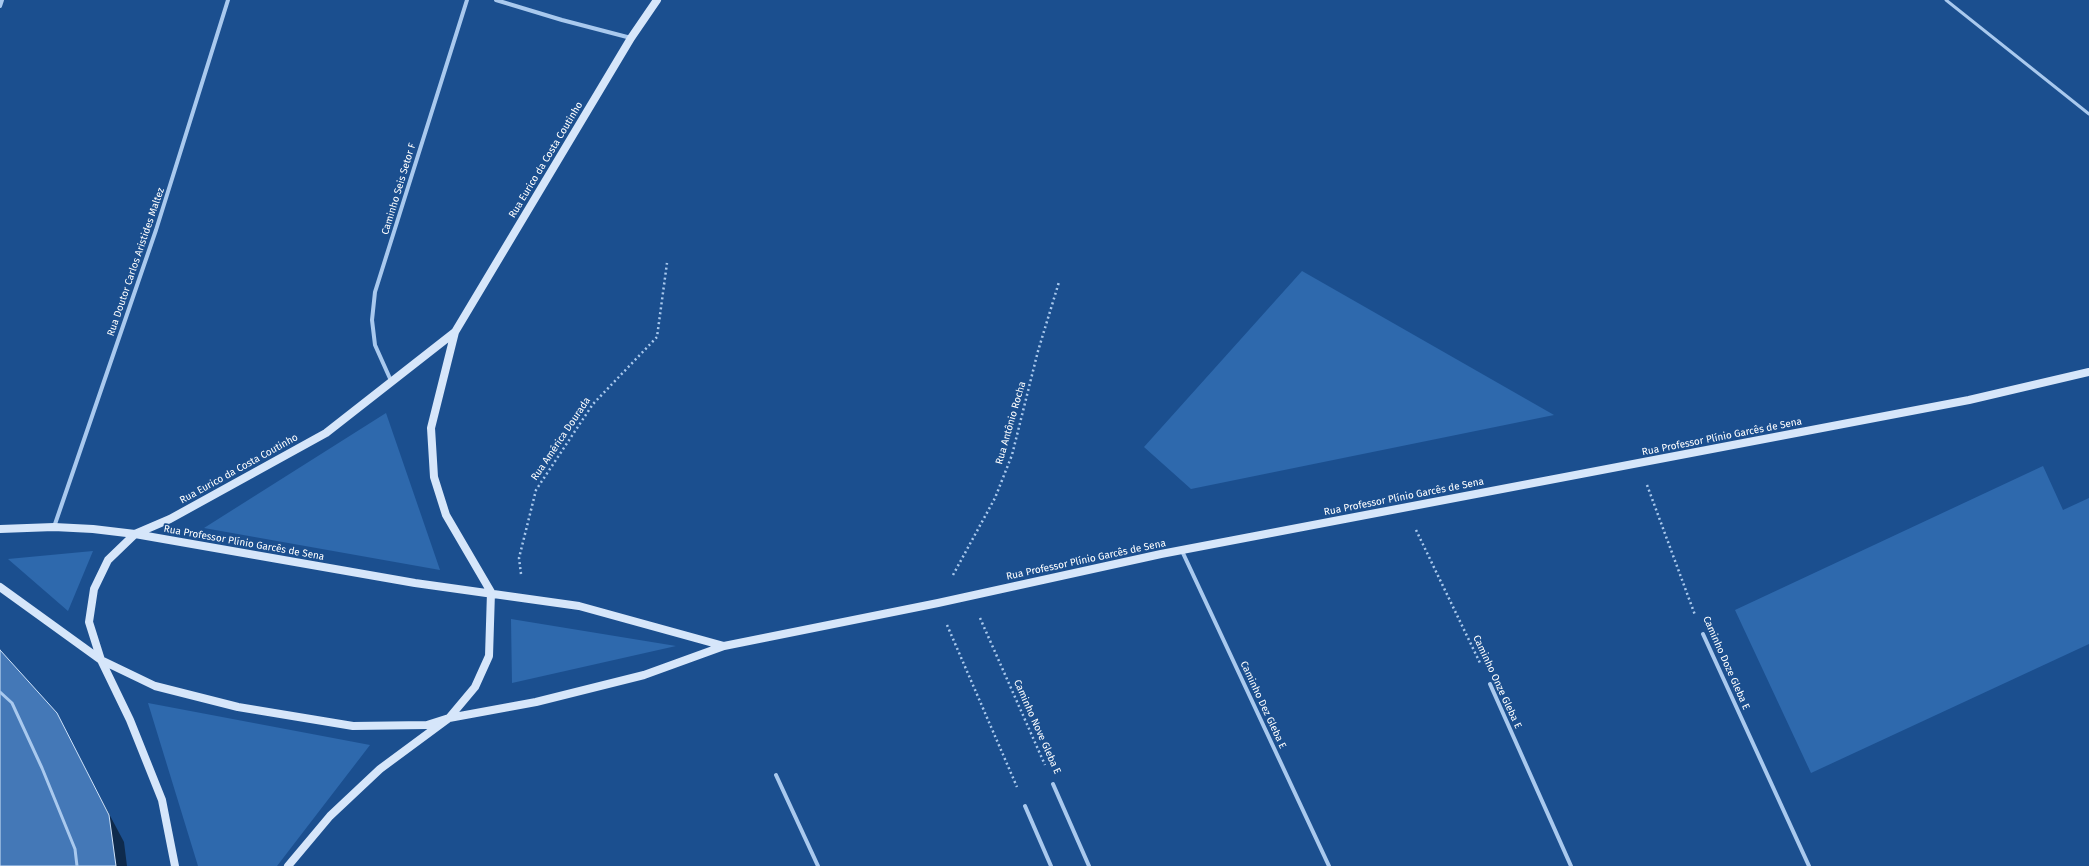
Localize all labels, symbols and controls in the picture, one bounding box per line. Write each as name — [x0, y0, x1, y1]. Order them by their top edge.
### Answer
street label: Rua Eurico da Costa Coutinho — [507, 100, 585, 220]
street label: Caminho Seis Setor F — [379, 142, 419, 236]
street label: Rua Doutor Carlos Aristides Maltez — [105, 186, 167, 338]
street label: Rua Antônio Rocha — [993, 380, 1029, 466]
street label: Rua América Dourada — [529, 395, 593, 483]
street label: Rua Professor Plínio Garcês de Sena — [1641, 416, 1803, 458]
street label: Rua Eurico da Costa Coutinho — [178, 431, 300, 507]
street label: Rua Professor Plínio Garcês de Sena — [1323, 476, 1485, 518]
street label: Rua Professor Plínio Garcês de Sena — [163, 523, 325, 563]
street label: Rua Professor Plínio Garcês de Sena — [1005, 537, 1167, 583]
street label: Caminho Doze Gleba E — [1700, 614, 1752, 712]
street label: Caminho Onze Gleba E — [1470, 633, 1524, 731]
street label: Caminho Dez Gleba E — [1237, 659, 1289, 751]
street label: Caminho Nove Gleba E — [1011, 678, 1063, 776]

